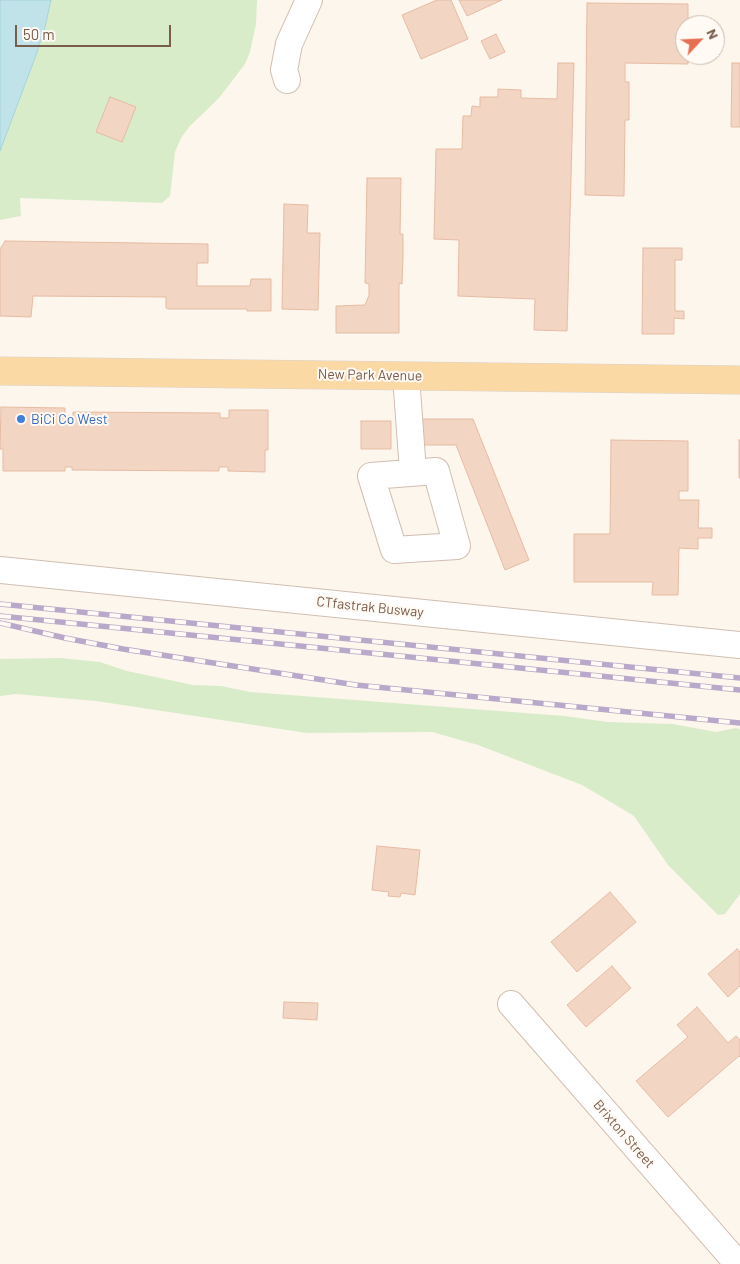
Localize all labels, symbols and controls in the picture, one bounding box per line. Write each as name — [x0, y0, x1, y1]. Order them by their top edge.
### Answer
scale bar — [18, 15, 174, 47]
north arrow — [675, 15, 725, 65]
text: 50 m — [23, 25, 55, 43]
text: N — [703, 26, 723, 42]
street label: New Park Avenue — [318, 366, 422, 384]
place label: BiCi Co West — [31, 411, 108, 427]
marker: BiCi Co West — [15, 413, 27, 425]
street label: CTfastrak Busway — [316, 593, 424, 621]
street label: Brixton Street — [590, 1096, 658, 1172]

